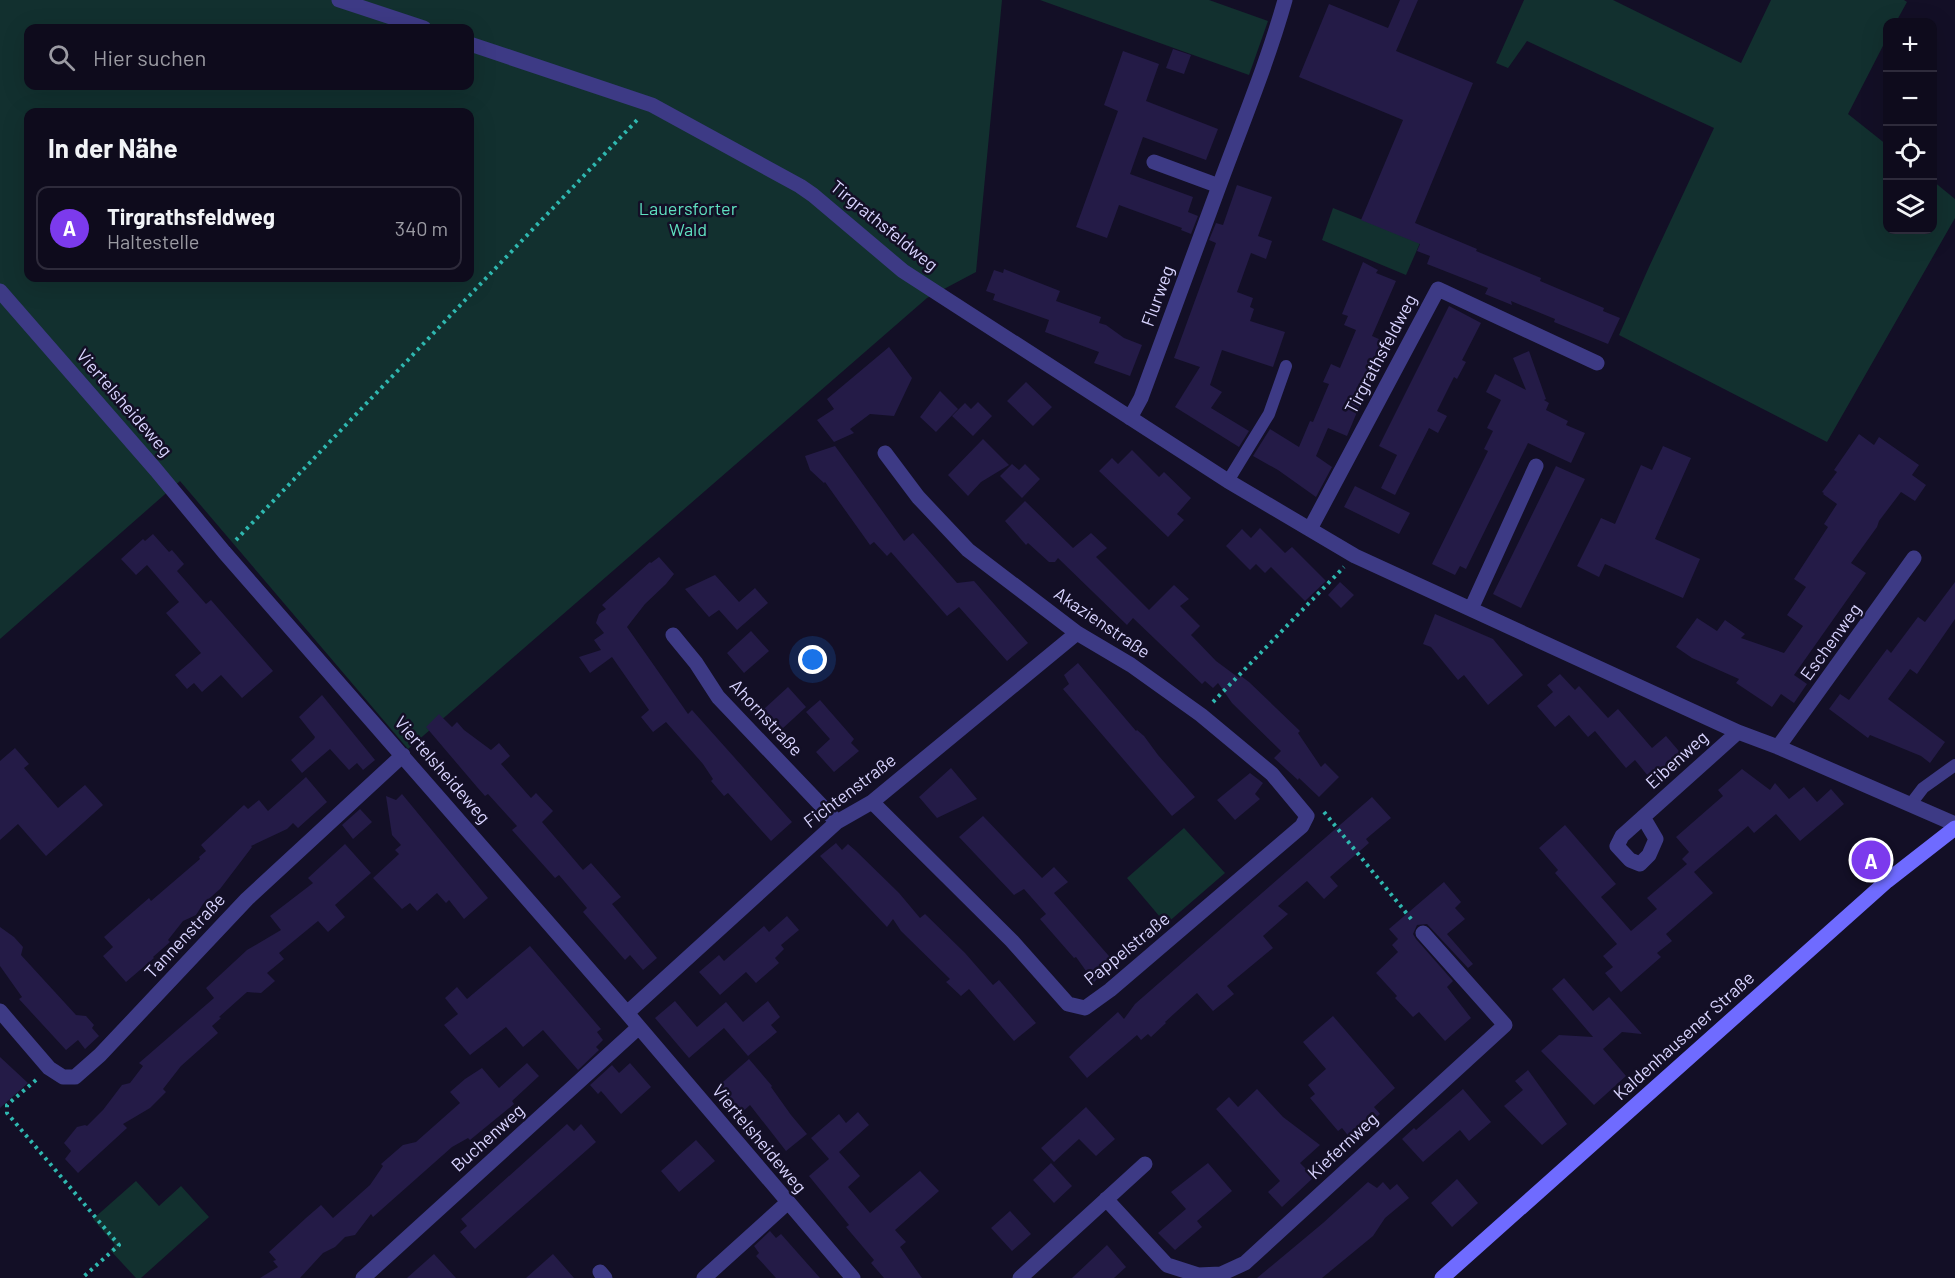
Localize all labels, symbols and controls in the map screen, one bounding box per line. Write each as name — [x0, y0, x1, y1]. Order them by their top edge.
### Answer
map controls — [1883, 18, 1937, 234]
button: + — [1883, 18, 1937, 72]
search box — [24, 24, 474, 90]
icon: search — [45, 41, 78, 74]
text: Hier suchen — [93, 44, 206, 70]
button: − — [1883, 72, 1937, 126]
button: locate — [1883, 126, 1937, 180]
text: In der Nähe — [48, 132, 178, 163]
street label: Tirgrathsfeldweg — [826, 175, 943, 275]
button: layers — [1883, 180, 1937, 234]
park label: Lauersforter Wald — [639, 197, 738, 240]
text: Tirgrathsfeldweg — [107, 203, 275, 229]
text: A — [63, 216, 76, 240]
text: 340 m — [395, 216, 448, 240]
text: Haltestelle — [107, 229, 199, 253]
street label: Flurweg — [1136, 262, 1178, 329]
street label: Tirgrathsfeldweg — [1339, 290, 1421, 417]
street label: Viertelsheideweg — [72, 344, 177, 461]
street label: Akazienstraße — [1050, 582, 1155, 662]
street label: Eschenweg — [1795, 599, 1865, 684]
your location — [798, 645, 827, 674]
street label: Ahornstraße — [726, 674, 808, 760]
street label: Viertelsheideweg — [390, 711, 495, 828]
street label: Eibenweg — [1641, 726, 1712, 793]
street label: Fichtenstraße — [799, 748, 900, 832]
pin: A — [1852, 838, 1890, 882]
street label: Tannenstraße — [139, 888, 229, 982]
street label: Pappelstraße — [1079, 907, 1174, 989]
street label: Kaldenhausener Straße — [1608, 966, 1758, 1104]
street label: Viertelsheideweg — [708, 1080, 812, 1197]
street label: Buchenweg — [446, 1099, 528, 1176]
street label: Kiefernweg — [1303, 1107, 1382, 1183]

